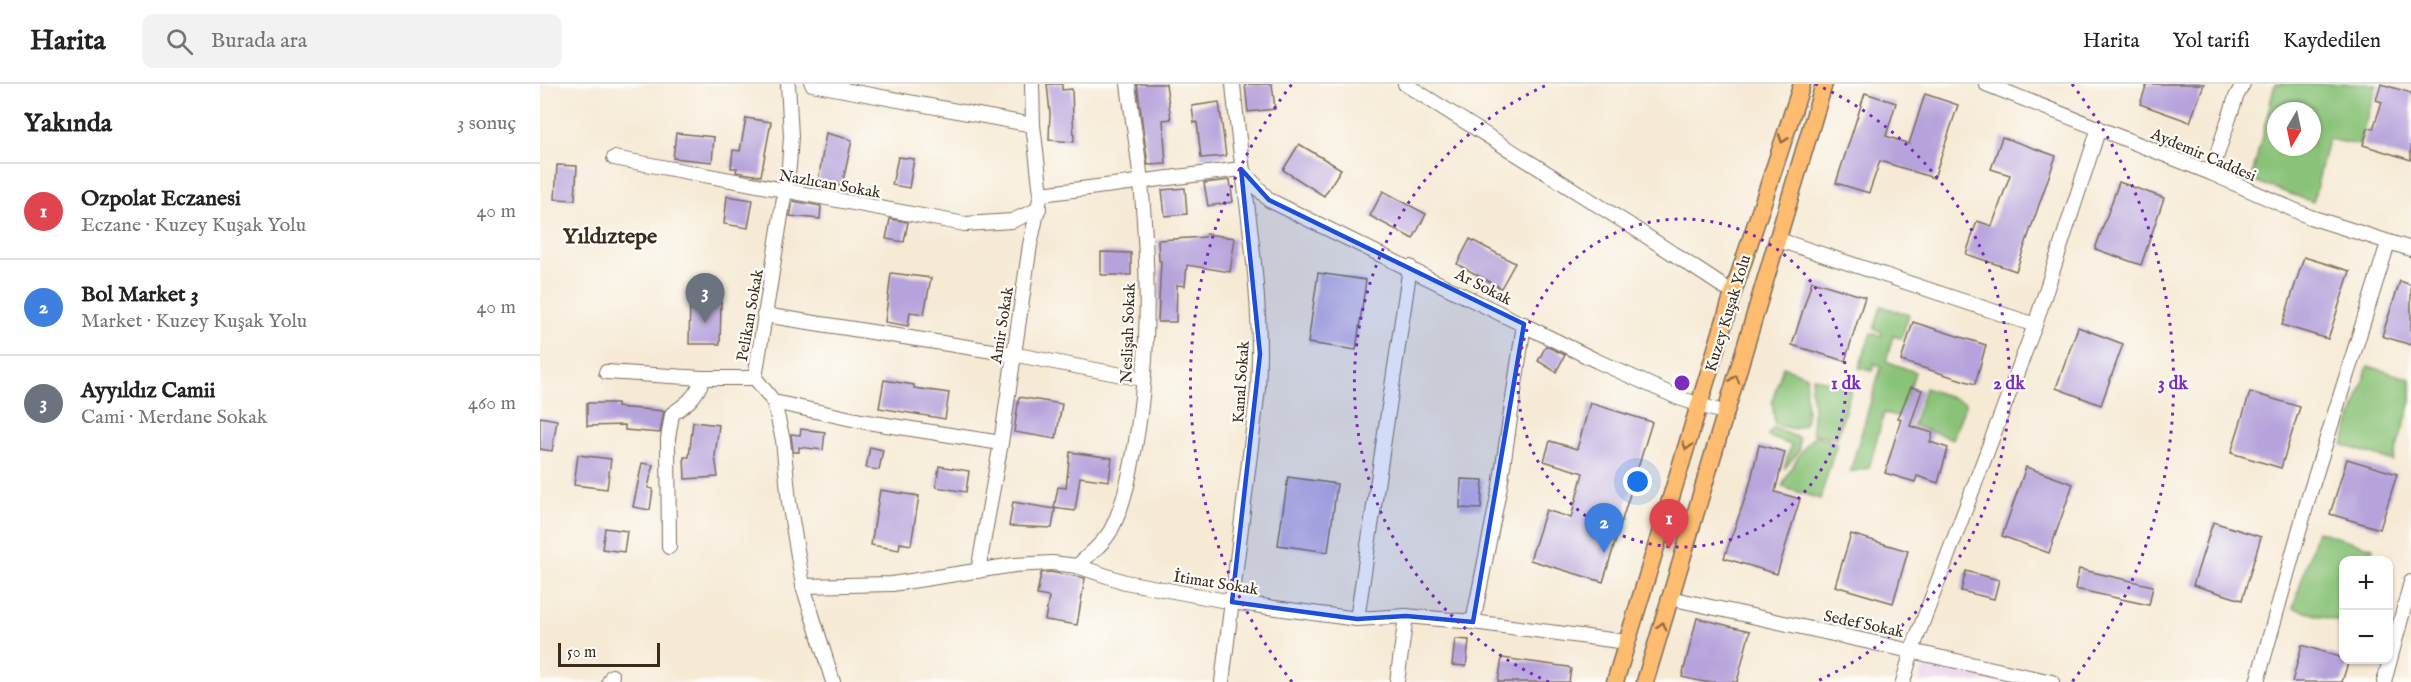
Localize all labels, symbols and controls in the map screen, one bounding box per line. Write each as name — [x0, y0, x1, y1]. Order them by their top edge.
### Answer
search box — [142, 14, 562, 68]
text: Harita — [30, 24, 106, 59]
icon: search — [163, 25, 196, 58]
text: Burada ara — [211, 27, 307, 55]
text: Harita — [2083, 28, 2140, 55]
text: Yol tarifi — [2173, 28, 2250, 55]
text: Kaydedilen — [2283, 28, 2381, 55]
north arrow — [2267, 102, 2321, 156]
text: Yakında — [24, 107, 112, 140]
text: 3 sonuç — [457, 111, 516, 136]
street label: Aydemir Caddesi — [2147, 124, 2259, 187]
one-way arrow — [1777, 133, 1790, 144]
street label: Nazlıcan Sokak — [777, 166, 883, 204]
text: Ozpolat Eczanesi — [81, 185, 241, 213]
text: 1 — [40, 199, 47, 224]
text: 40 m — [477, 199, 516, 224]
text: Eczane · Kuzey Kuşak Yolu — [81, 213, 306, 238]
district label: Yıldıztepe — [563, 223, 657, 251]
street label: Kuzey Kuşak Yolu — [1702, 253, 1756, 375]
street label: Ar Sokak — [1450, 265, 1515, 311]
street label: Pelikan Sokak — [733, 267, 769, 363]
pin: 3 — [686, 274, 724, 323]
text: Bol Market 3 — [81, 281, 199, 309]
street label: Neslişah Sokak — [1117, 282, 1141, 384]
street label: Amir Sokak — [987, 285, 1019, 366]
text: 2 — [39, 295, 48, 320]
text: 40 m — [477, 295, 516, 320]
text: Market · Kuzey Kuşak Yolu — [81, 309, 307, 334]
street label: Kanal Sokak — [1229, 340, 1255, 424]
centre of rings — [1672, 373, 1692, 393]
text: 1 dk — [1831, 373, 1862, 396]
text: 2 dk — [1993, 373, 2026, 396]
text: 3 dk — [2158, 373, 2189, 396]
one-way arrow — [1728, 374, 1740, 384]
text: Ayyıldız Camii — [81, 377, 215, 405]
text: 3 — [40, 391, 47, 416]
text: 460 m — [468, 391, 516, 416]
text: Cami · Merdane Sokak — [81, 405, 268, 430]
one-way arrow — [1682, 440, 1694, 451]
your location — [1623, 467, 1652, 496]
pin: 1 — [1650, 500, 1688, 549]
pin: 2 — [1584, 504, 1624, 553]
map controls — [2339, 556, 2393, 664]
button: + — [2339, 556, 2393, 610]
street label: İtimat Sokak — [1172, 565, 1260, 601]
street label: Sedef Sokak — [1822, 607, 1906, 643]
button: − — [2339, 610, 2393, 664]
one-way arrow — [1655, 621, 1667, 632]
scale bar — [558, 640, 660, 668]
text: 50 m — [567, 643, 596, 663]

